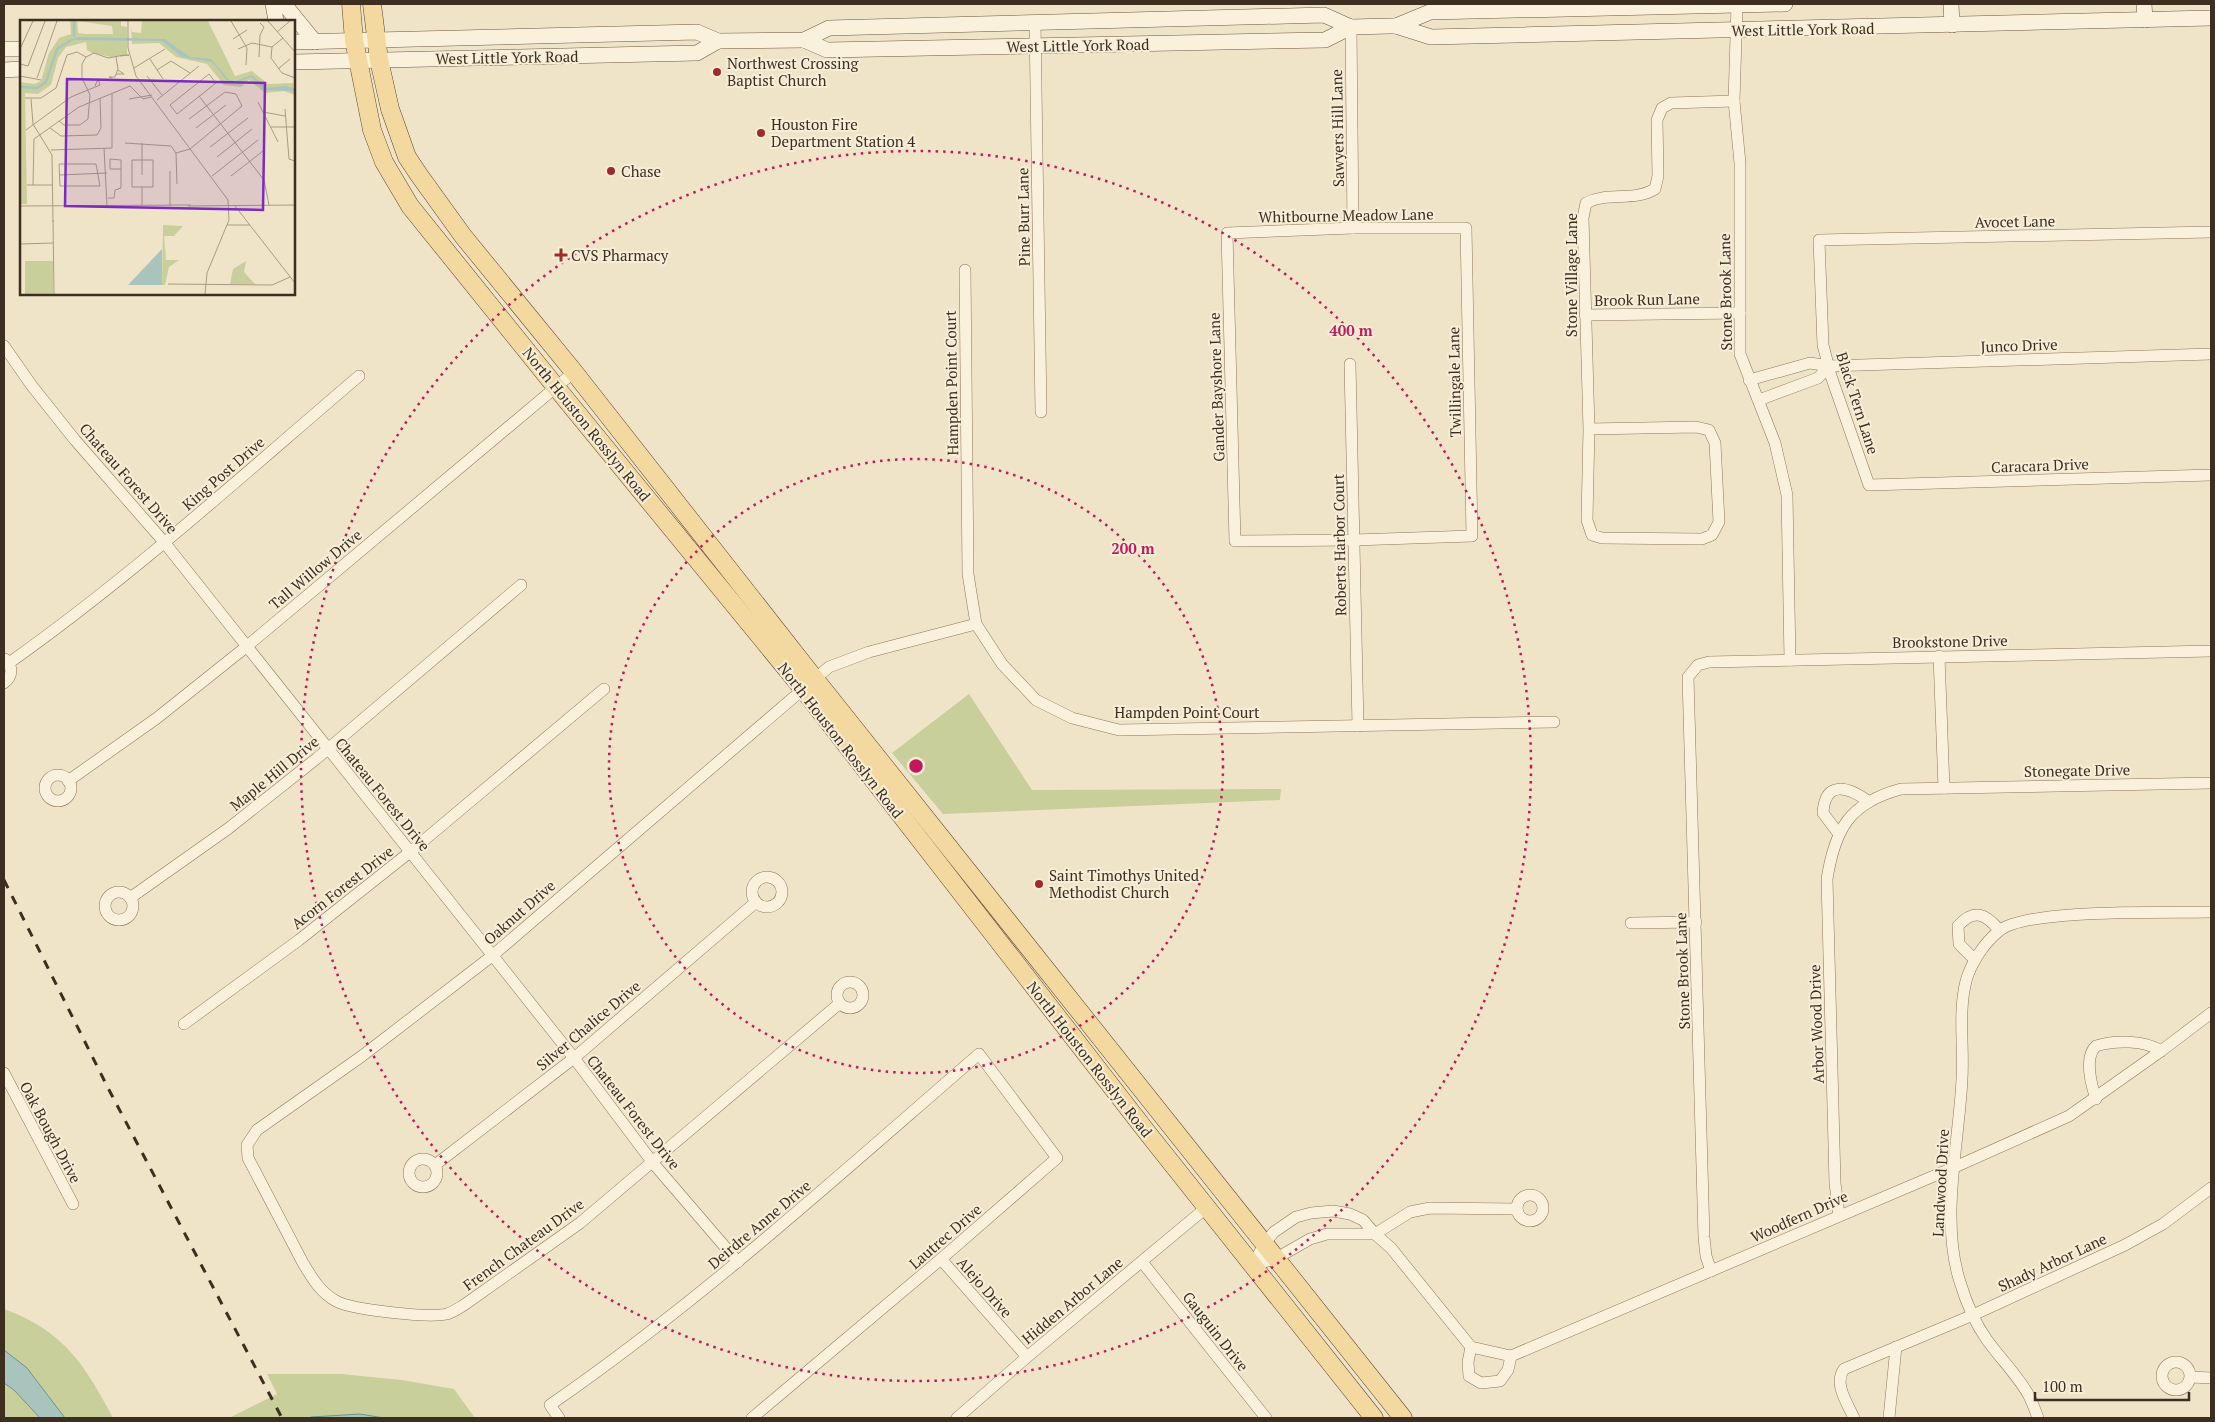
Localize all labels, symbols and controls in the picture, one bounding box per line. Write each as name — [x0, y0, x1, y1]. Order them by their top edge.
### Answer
street label: West Little York Road — [1731, 18, 1875, 40]
inset map — [20, 20, 295, 295]
street label: West Little York Road — [1006, 34, 1150, 56]
street label: West Little York Road — [435, 46, 579, 68]
place label: Northwest Crossing Baptist Church — [727, 53, 860, 90]
marker: Northwest Crossing Baptist Church — [711, 66, 723, 78]
street label: Sawyers Hill Lane — [1326, 69, 1348, 187]
place label: Houston Fire Department Station 4 — [771, 114, 915, 151]
marker: Houston Fire Department Station 4 — [755, 127, 767, 139]
place label: Chase — [621, 161, 661, 181]
marker: Chase — [605, 165, 617, 177]
street label: Pine Burr Lane — [1012, 167, 1034, 267]
street label: Whitbourne Meadow Lane — [1258, 203, 1434, 227]
street label: Avocet Lane — [1975, 210, 2055, 232]
street label: Stone Village Lane — [1561, 213, 1581, 337]
street label: Stone Brook Lane — [1714, 233, 1736, 351]
place label: CVS Pharmacy — [571, 245, 669, 265]
marker: CVS Pharmacy — [555, 249, 567, 261]
street label: Brook Run Lane — [1594, 288, 1700, 310]
street label: Hampden Point Court — [940, 310, 962, 456]
street label: Gander Bayshore Lane — [1203, 312, 1229, 462]
text: 400 m — [1329, 320, 1373, 340]
street label: Twillingale Lane — [1443, 327, 1465, 437]
street label: Junco Drive — [1980, 334, 2058, 356]
street label: North Houston Rosslyn Road — [519, 343, 655, 505]
street label: Black Tern Lane — [1832, 349, 1884, 457]
street label: Chateau Forest Drive — [75, 419, 183, 537]
street label: King Post Drive — [178, 432, 268, 514]
street label: Caracara Drive — [1991, 453, 2089, 477]
street label: Roberts Harbor Court — [1328, 473, 1350, 616]
street label: Tall Willow Drive — [264, 524, 366, 614]
text: 200 m — [1111, 538, 1155, 558]
street label: Brookstone Drive — [1892, 630, 2008, 652]
street label: North Houston Rosslyn Road — [774, 658, 908, 822]
street label: Hampden Point Court — [1114, 702, 1260, 722]
street label: Maple Hill Drive — [225, 731, 323, 815]
street label: Chateau Forest Drive — [331, 733, 435, 855]
centre of rings — [907, 757, 925, 775]
street label: Stonegate Drive — [2024, 759, 2130, 781]
street label: Acorn Forest Drive — [287, 841, 397, 933]
place label: Saint Timothys United Methodist Church — [1049, 865, 1199, 902]
street label: Oaknut Drive — [479, 875, 559, 949]
marker: Saint Timothys United Methodist Church — [1033, 878, 1045, 890]
street label: Stone Brook Lane — [1670, 912, 1694, 1030]
street label: Arbor Wood Drive — [1804, 964, 1828, 1084]
street label: Silver Chalice Drive — [532, 976, 644, 1074]
street label: North Houston Rosslyn Road — [1023, 977, 1157, 1141]
street label: Chateau Forest Drive — [583, 1051, 685, 1173]
street label: Oak Bough Drive — [16, 1078, 86, 1186]
street label: Landwood Drive — [1927, 1128, 1953, 1238]
street label: Deirdre Anne Drive — [703, 1175, 815, 1273]
street label: Woodfern Drive — [1747, 1186, 1851, 1246]
street label: French Chateau Drive — [459, 1193, 587, 1295]
street label: Lautrec Drive — [905, 1199, 985, 1273]
street label: Shady Arbor Lane — [1994, 1228, 2110, 1296]
street label: Alejo Drive — [953, 1252, 1017, 1322]
street label: Hidden Arbor Lane — [1017, 1252, 1127, 1348]
street label: Gauguin Drive — [1179, 1287, 1253, 1375]
scale bar — [2035, 1370, 2189, 1402]
text: 100 m — [2042, 1376, 2083, 1396]

